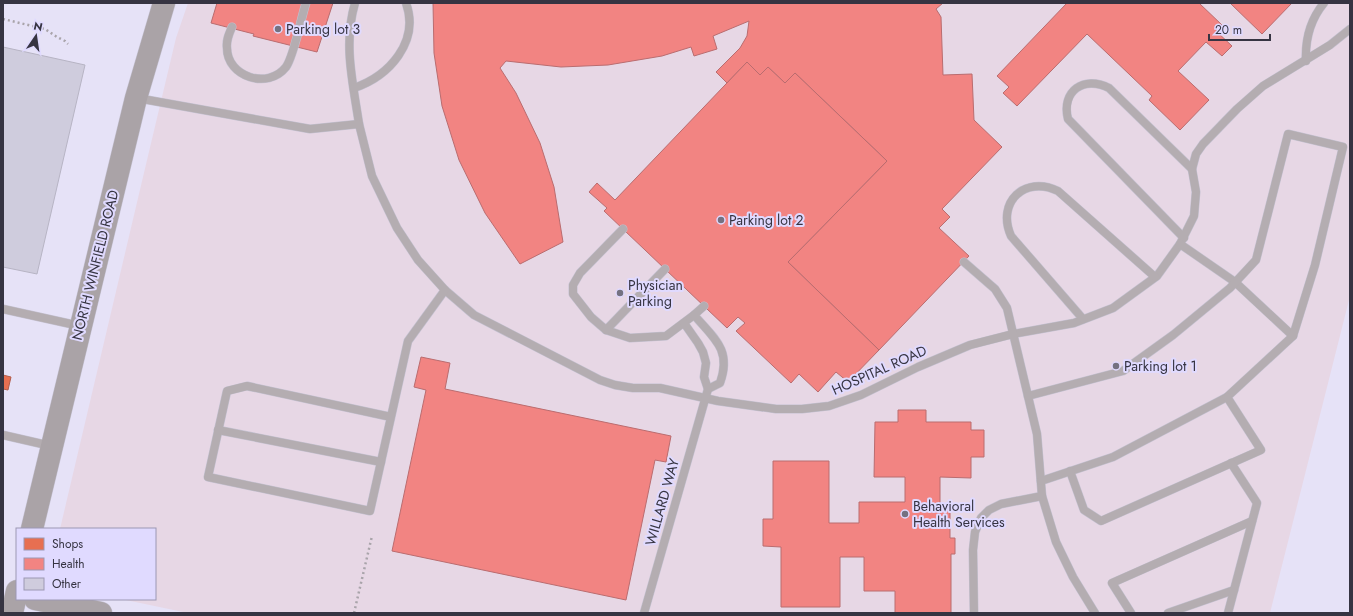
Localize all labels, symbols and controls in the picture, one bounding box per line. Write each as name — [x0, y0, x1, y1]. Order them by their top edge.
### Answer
north arrow — [16, 16, 56, 56]
scale bar — [1209, 16, 1270, 42]
text: N — [32, 17, 44, 35]
place label: Parking lot 3 — [286, 19, 361, 39]
text: 20 m — [1215, 21, 1242, 39]
marker: Parking lot 3 — [273, 24, 283, 34]
street label: NORTH WINFIELD ROAD — [67, 188, 123, 342]
place label: Parking lot 2 — [729, 210, 804, 230]
marker: Parking lot 2 — [716, 215, 726, 225]
place label: Physician Parking — [628, 275, 683, 311]
marker: Physician Parking — [615, 288, 625, 298]
street label: HOSPITAL ROAD — [828, 340, 930, 400]
place label: Parking lot 1 — [1124, 356, 1197, 376]
marker: Parking lot 1 — [1111, 361, 1121, 371]
street label: WILLARD WAY — [640, 456, 684, 548]
place label: Behavioral Health Services — [913, 496, 1005, 532]
marker: Behavioral Health Services — [900, 509, 910, 519]
legend — [16, 528, 156, 600]
text: Shops — [52, 535, 83, 553]
text: Health — [52, 555, 84, 573]
text: Other — [52, 575, 82, 593]

